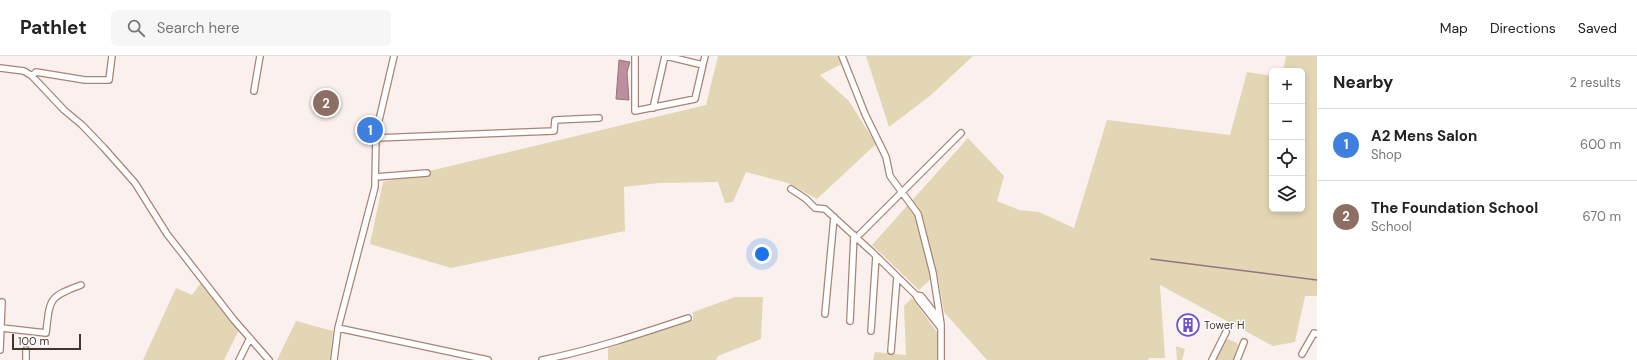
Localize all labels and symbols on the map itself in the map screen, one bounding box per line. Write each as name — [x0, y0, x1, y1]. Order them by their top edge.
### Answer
pin: 2 — [313, 88, 339, 118]
pin: 1 — [357, 115, 383, 145]
your location — [752, 244, 772, 264]
building icon: Tower H — [1175, 312, 1201, 338]
place label: Tower H — [1204, 318, 1244, 332]
scale bar — [12, 332, 81, 351]

